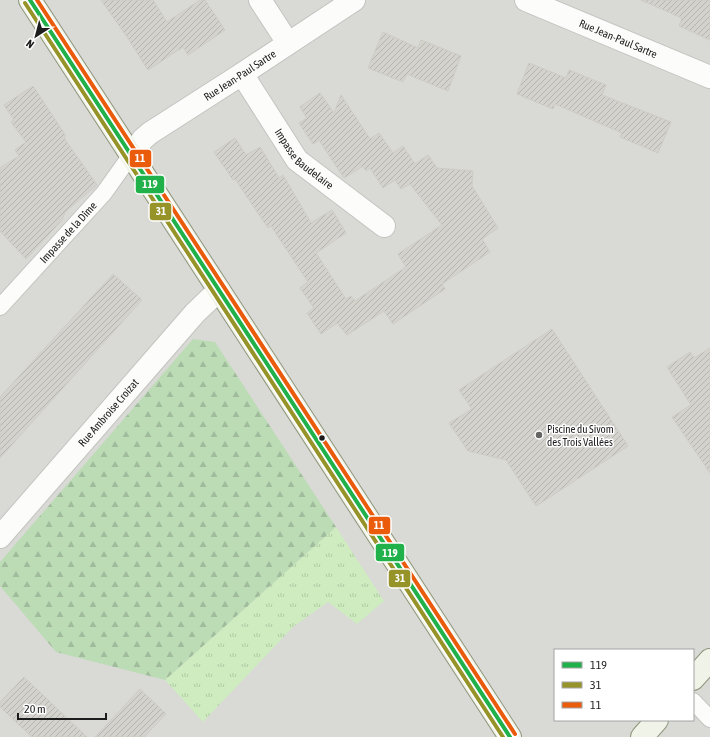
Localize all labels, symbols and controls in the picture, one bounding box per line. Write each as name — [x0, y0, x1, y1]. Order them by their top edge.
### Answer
north arrow — [16, 16, 56, 56]
street label: Rue Jean-Paul Sartre — [577, 17, 659, 60]
text: N — [24, 37, 36, 51]
street label: Rue Jean-Paul Sartre — [202, 47, 278, 103]
street label: Impasse Baudelaire — [272, 126, 336, 191]
line badge: 11 — [129, 149, 152, 168]
text: 11 — [135, 152, 145, 164]
line badge: 119 — [135, 175, 165, 194]
text: 119 — [142, 178, 158, 190]
street label: Impasse de la Dîme — [37, 199, 99, 265]
line badge: 31 — [149, 202, 172, 221]
text: 31 — [156, 205, 166, 217]
street label: Rue Ambroise Croizat — [76, 376, 141, 449]
place label: Piscine du Sivom des Trois Vallées — [547, 423, 614, 448]
marker: Piscine du Sivom des Trois Vallées — [534, 430, 544, 440]
unlabelled marker — [317, 433, 327, 443]
line badge: 11 — [368, 516, 391, 535]
text: 11 — [374, 519, 384, 531]
line badge: 119 — [375, 543, 405, 562]
text: 119 — [382, 547, 398, 559]
line badge: 31 — [388, 569, 411, 588]
text: 31 — [395, 572, 405, 584]
legend — [554, 649, 694, 721]
text: 119 — [590, 658, 607, 672]
text: 31 — [590, 678, 602, 692]
scale bar — [18, 695, 106, 721]
text: 11 — [590, 698, 602, 712]
text: 20 m — [24, 702, 46, 716]

